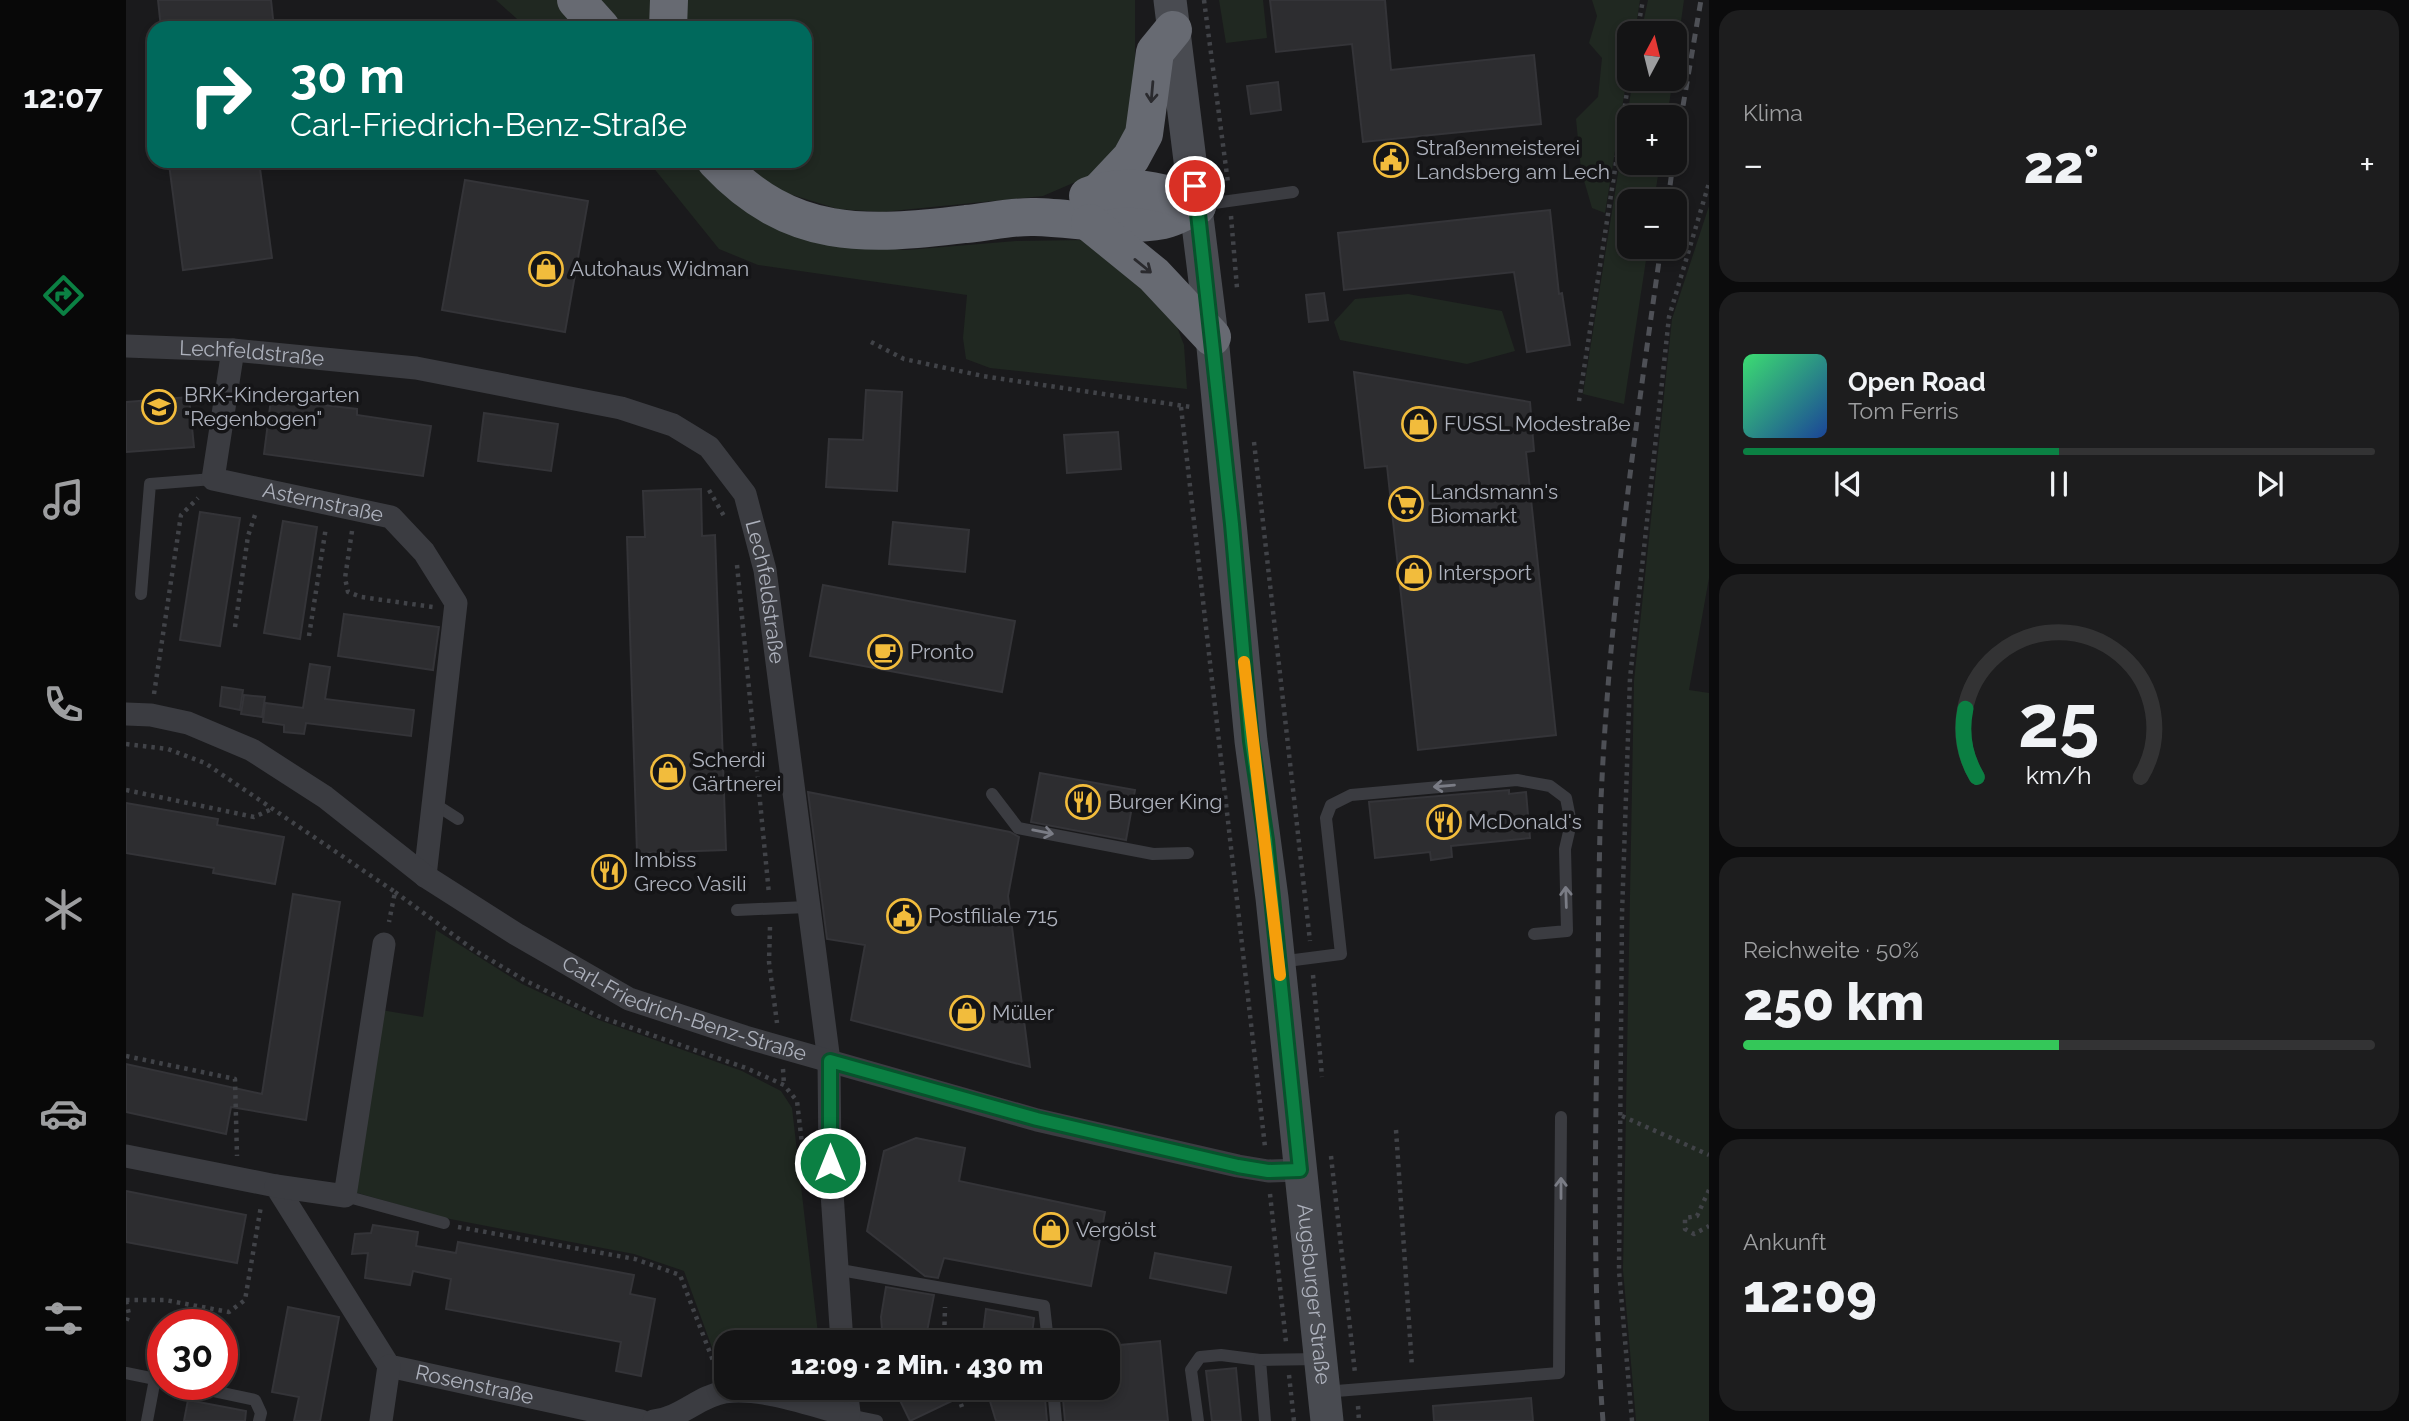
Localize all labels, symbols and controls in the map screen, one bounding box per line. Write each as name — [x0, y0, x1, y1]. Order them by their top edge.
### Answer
north arrow — [1617, 21, 1687, 91]
map controls — [1617, 21, 1687, 259]
text: 30 m — [290, 47, 405, 104]
icon: right — [175, 49, 266, 140]
text: 12:07 — [23, 78, 103, 115]
one-way arrow — [1145, 80, 1158, 102]
text: Klima — [1743, 99, 1803, 126]
button: + — [1617, 105, 1687, 175]
text: Carl-Friedrich-Benz-Straße — [290, 106, 687, 143]
text: 22° — [2024, 134, 2099, 195]
place label: Straßenmeisterei Landsberg am Lech — [1416, 135, 1610, 184]
public building icon: Straßenmeisterei Landsberg am Lech — [1372, 141, 1410, 179]
text: − — [1743, 142, 1763, 187]
text: + — [2359, 142, 2375, 187]
pin — [1165, 156, 1225, 216]
icon: arrive — [1176, 167, 1214, 205]
button: − — [1617, 189, 1687, 259]
shop icon: Autohaus Widman — [527, 250, 565, 288]
place label: Autohaus Widman — [570, 256, 749, 281]
one-way arrow — [1133, 258, 1151, 273]
icon: directions — [39, 271, 88, 320]
street label: Lechfeldstraße — [179, 335, 326, 371]
text: Open Road — [1848, 367, 1986, 397]
place label: BRK-Kindergarten "Regenbogen" — [184, 382, 360, 431]
school or university icon: BRK-Kindergarten "Regenbogen" — [140, 388, 178, 426]
text: Tom Ferris — [1848, 397, 1959, 424]
shop icon: FUSSL Modestraße — [1400, 405, 1438, 443]
place label: FUSSL Modestraße — [1444, 411, 1631, 436]
icon: previous — [1829, 465, 1867, 503]
icon: pause — [2040, 465, 2078, 503]
icon: next — [2251, 465, 2289, 503]
icon: music — [39, 475, 88, 524]
street label: Asternstraße — [260, 477, 386, 527]
place label: Landsmann's Biomarkt — [1430, 479, 1558, 528]
supermarket icon: Landsmann's Biomarkt — [1387, 485, 1425, 523]
street label: Lechfeldstraße — [740, 517, 790, 665]
shop icon: Intersport — [1395, 554, 1433, 592]
place label: Intersport — [1438, 560, 1532, 585]
cafe icon: Pronto — [866, 633, 904, 671]
place label: Pronto — [910, 639, 974, 664]
text: 25 — [2018, 679, 2100, 764]
icon: phone — [39, 680, 88, 729]
place label: Scherdi Gärtnerei — [692, 747, 781, 796]
shop icon: Scherdi Gärtnerei — [649, 753, 687, 791]
text: km/h — [2026, 759, 2092, 789]
one-way arrow — [1433, 780, 1456, 793]
restaurant icon: Burger King — [1064, 783, 1102, 821]
place label: Burger King — [1108, 789, 1222, 814]
restaurant icon: McDonald's — [1425, 803, 1463, 841]
place label: McDonald's — [1468, 809, 1582, 834]
one-way arrow — [1031, 826, 1054, 840]
place label: Imbiss Greco Vasili — [634, 847, 747, 896]
restaurant icon: Imbiss Greco Vasili — [590, 853, 628, 891]
icon: climate — [39, 885, 88, 934]
one-way arrow — [1560, 886, 1573, 909]
public building icon: Postfiliale 715 — [885, 897, 923, 935]
place label: Postfiliale 715 — [928, 903, 1058, 928]
text: Reichweite · 50% — [1743, 936, 1919, 963]
street label: Carl-Friedrich-Benz-Straße — [558, 950, 810, 1066]
text: 250 km — [1743, 971, 1924, 1032]
shop icon: Müller — [948, 994, 986, 1032]
place label: Müller — [992, 1000, 1055, 1025]
icon: car — [39, 1089, 88, 1138]
position arrow — [793, 1126, 867, 1200]
one-way arrow — [1554, 1177, 1568, 1200]
street label: Augsburger Straße — [1292, 1202, 1336, 1386]
shop icon: Vergölst — [1032, 1211, 1070, 1249]
place label: Vergölst — [1076, 1217, 1157, 1242]
text: Ankunft — [1743, 1228, 1826, 1255]
text: 12:09 — [1743, 1263, 1877, 1324]
icon: filters — [39, 1294, 88, 1343]
speed limit sign: 30 — [147, 1309, 238, 1400]
text: 12:09 · 2 Min. · 430 m — [791, 1350, 1043, 1380]
street label: Rosenstraße — [413, 1359, 536, 1409]

